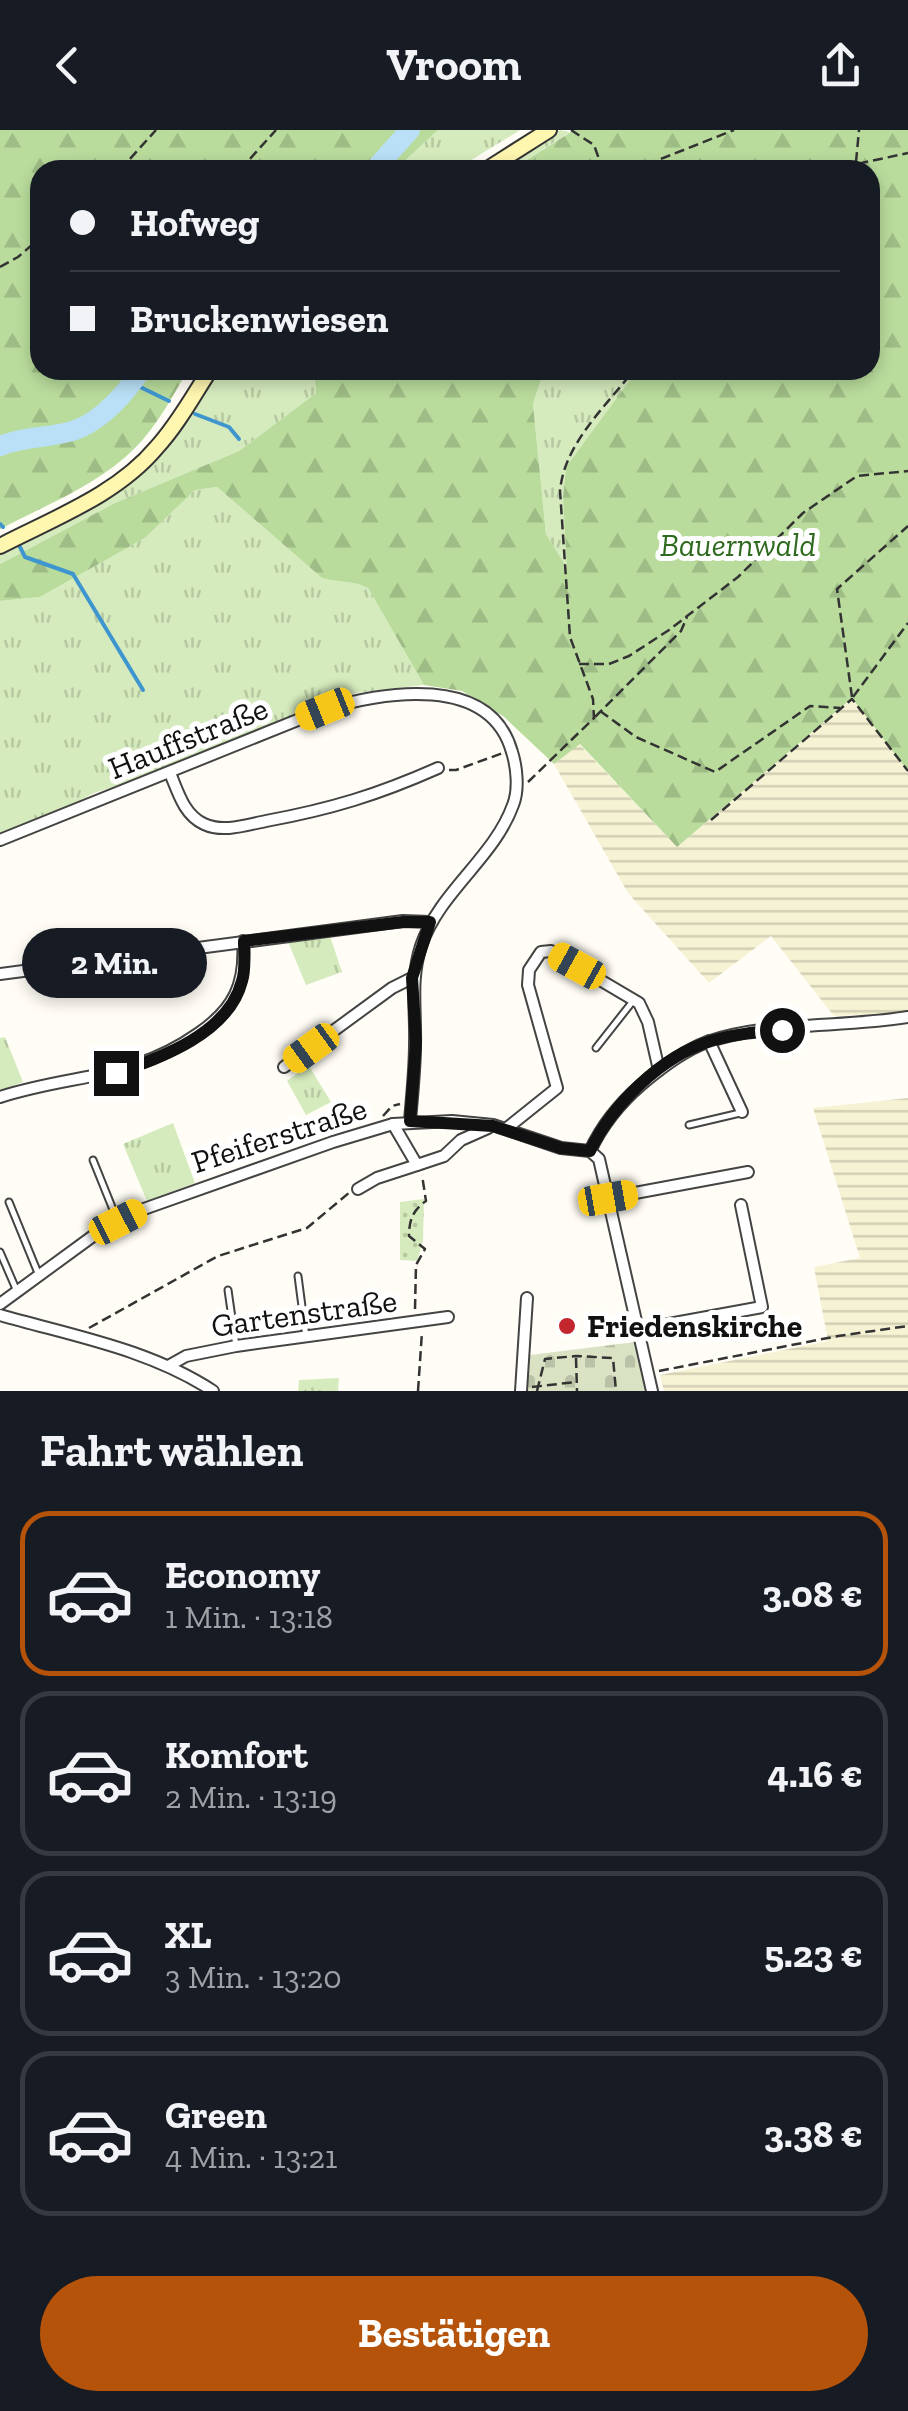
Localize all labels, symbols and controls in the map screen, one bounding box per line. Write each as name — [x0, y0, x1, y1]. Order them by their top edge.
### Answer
icon: back — [40, 38, 95, 93]
text: Vroom — [387, 38, 521, 92]
icon: share — [813, 38, 868, 93]
text: Hofweg — [130, 200, 259, 246]
text: Bruckenwiesen — [130, 296, 388, 342]
park label: Bauernwald — [660, 526, 816, 564]
car — [292, 684, 358, 734]
street label: Hauffstraße — [103, 689, 273, 787]
callout: 2 Min. — [23, 928, 208, 998]
car — [543, 938, 611, 994]
text: 2 Min. — [71, 944, 158, 982]
route start — [760, 1008, 805, 1053]
car — [278, 1018, 344, 1078]
route end — [94, 1051, 139, 1096]
street label: Pfeiferstraße — [187, 1089, 371, 1181]
car — [576, 1178, 640, 1218]
car — [84, 1195, 152, 1249]
street label: Gartenstraße — [209, 1281, 399, 1345]
place label: Friedenskirche — [587, 1307, 802, 1345]
marker: Friedenskirche — [556, 1315, 578, 1337]
text: Fahrt wählen — [40, 1424, 303, 1478]
icon: car — [45, 1549, 135, 1639]
text: Economy — [165, 1552, 320, 1598]
text: 3.08 € — [762, 1571, 863, 1617]
text: 1 Min. · 13:18 — [165, 1598, 333, 1636]
icon: car — [45, 1729, 135, 1819]
text: Komfort — [165, 1732, 308, 1778]
text: 4.16 € — [767, 1751, 863, 1797]
text: 2 Min. · 13:19 — [165, 1778, 337, 1816]
icon: car — [45, 1909, 135, 1999]
text: XL — [165, 1912, 212, 1958]
text: 5.23 € — [764, 1931, 863, 1977]
text: 3 Min. · 13:20 — [165, 1958, 342, 1996]
icon: car — [45, 2089, 135, 2179]
text: Green — [165, 2092, 267, 2138]
text: 3.38 € — [764, 2111, 863, 2157]
text: 4 Min. · 13:21 — [165, 2138, 337, 2176]
button: Bestätigen — [40, 2276, 868, 2391]

